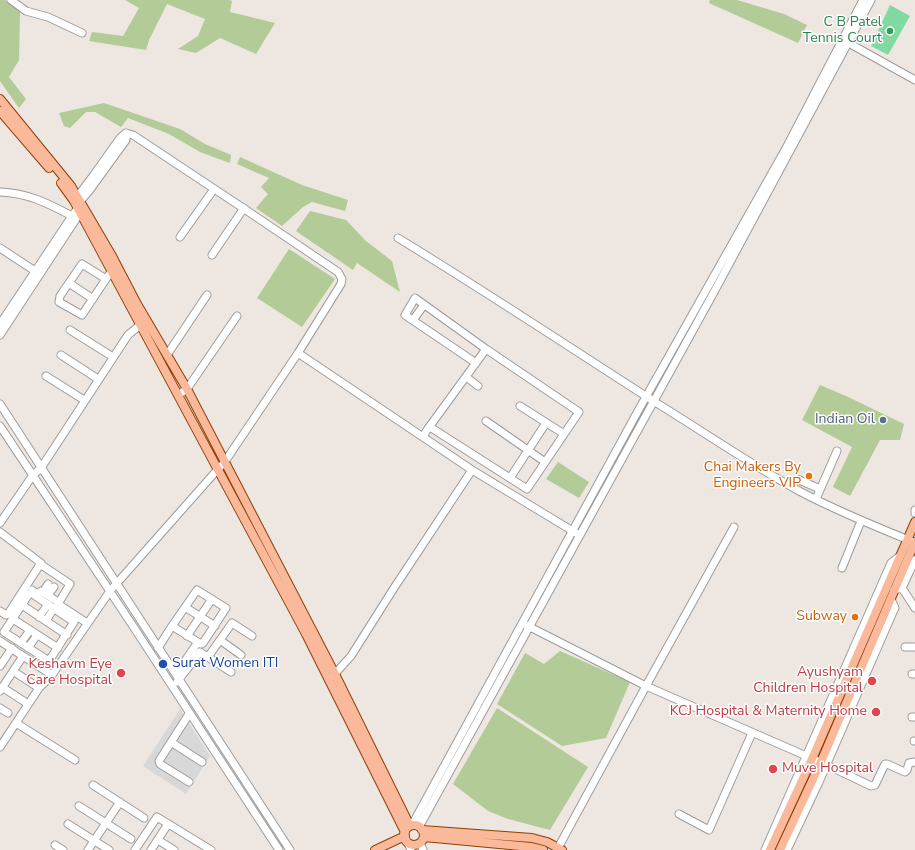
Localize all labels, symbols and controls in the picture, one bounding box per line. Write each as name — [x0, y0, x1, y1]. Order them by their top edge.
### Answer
place label: C B Patel Tennis Court — [803, 15, 882, 48]
marker: C B Patel Tennis Court — [885, 26, 895, 36]
place label: Indian Oil — [815, 412, 875, 428]
marker: Indian Oil — [878, 415, 888, 425]
place label: Chai Makers By Engineers VIP — [704, 460, 801, 492]
marker: Chai Makers By Engineers VIP — [804, 471, 814, 481]
place label: Subway — [796, 609, 847, 625]
marker: Subway — [850, 612, 860, 622]
place label: Surat Women ITI — [172, 656, 278, 672]
place label: Keshavm Eye Care Hospital — [26, 657, 112, 690]
marker: Surat Women ITI — [157, 658, 169, 670]
place label: Ayushyam Children Hospital — [753, 665, 863, 698]
marker: Keshavm Eye Care Hospital — [115, 667, 127, 679]
marker: Ayushyam Children Hospital — [866, 675, 878, 687]
place label: KCJ Hospital & Maternity Home — [670, 704, 867, 720]
marker: KCJ Hospital & Maternity Home — [870, 706, 882, 718]
place label: Muve Hospital — [782, 761, 873, 777]
marker: Muve Hospital — [767, 763, 779, 775]

